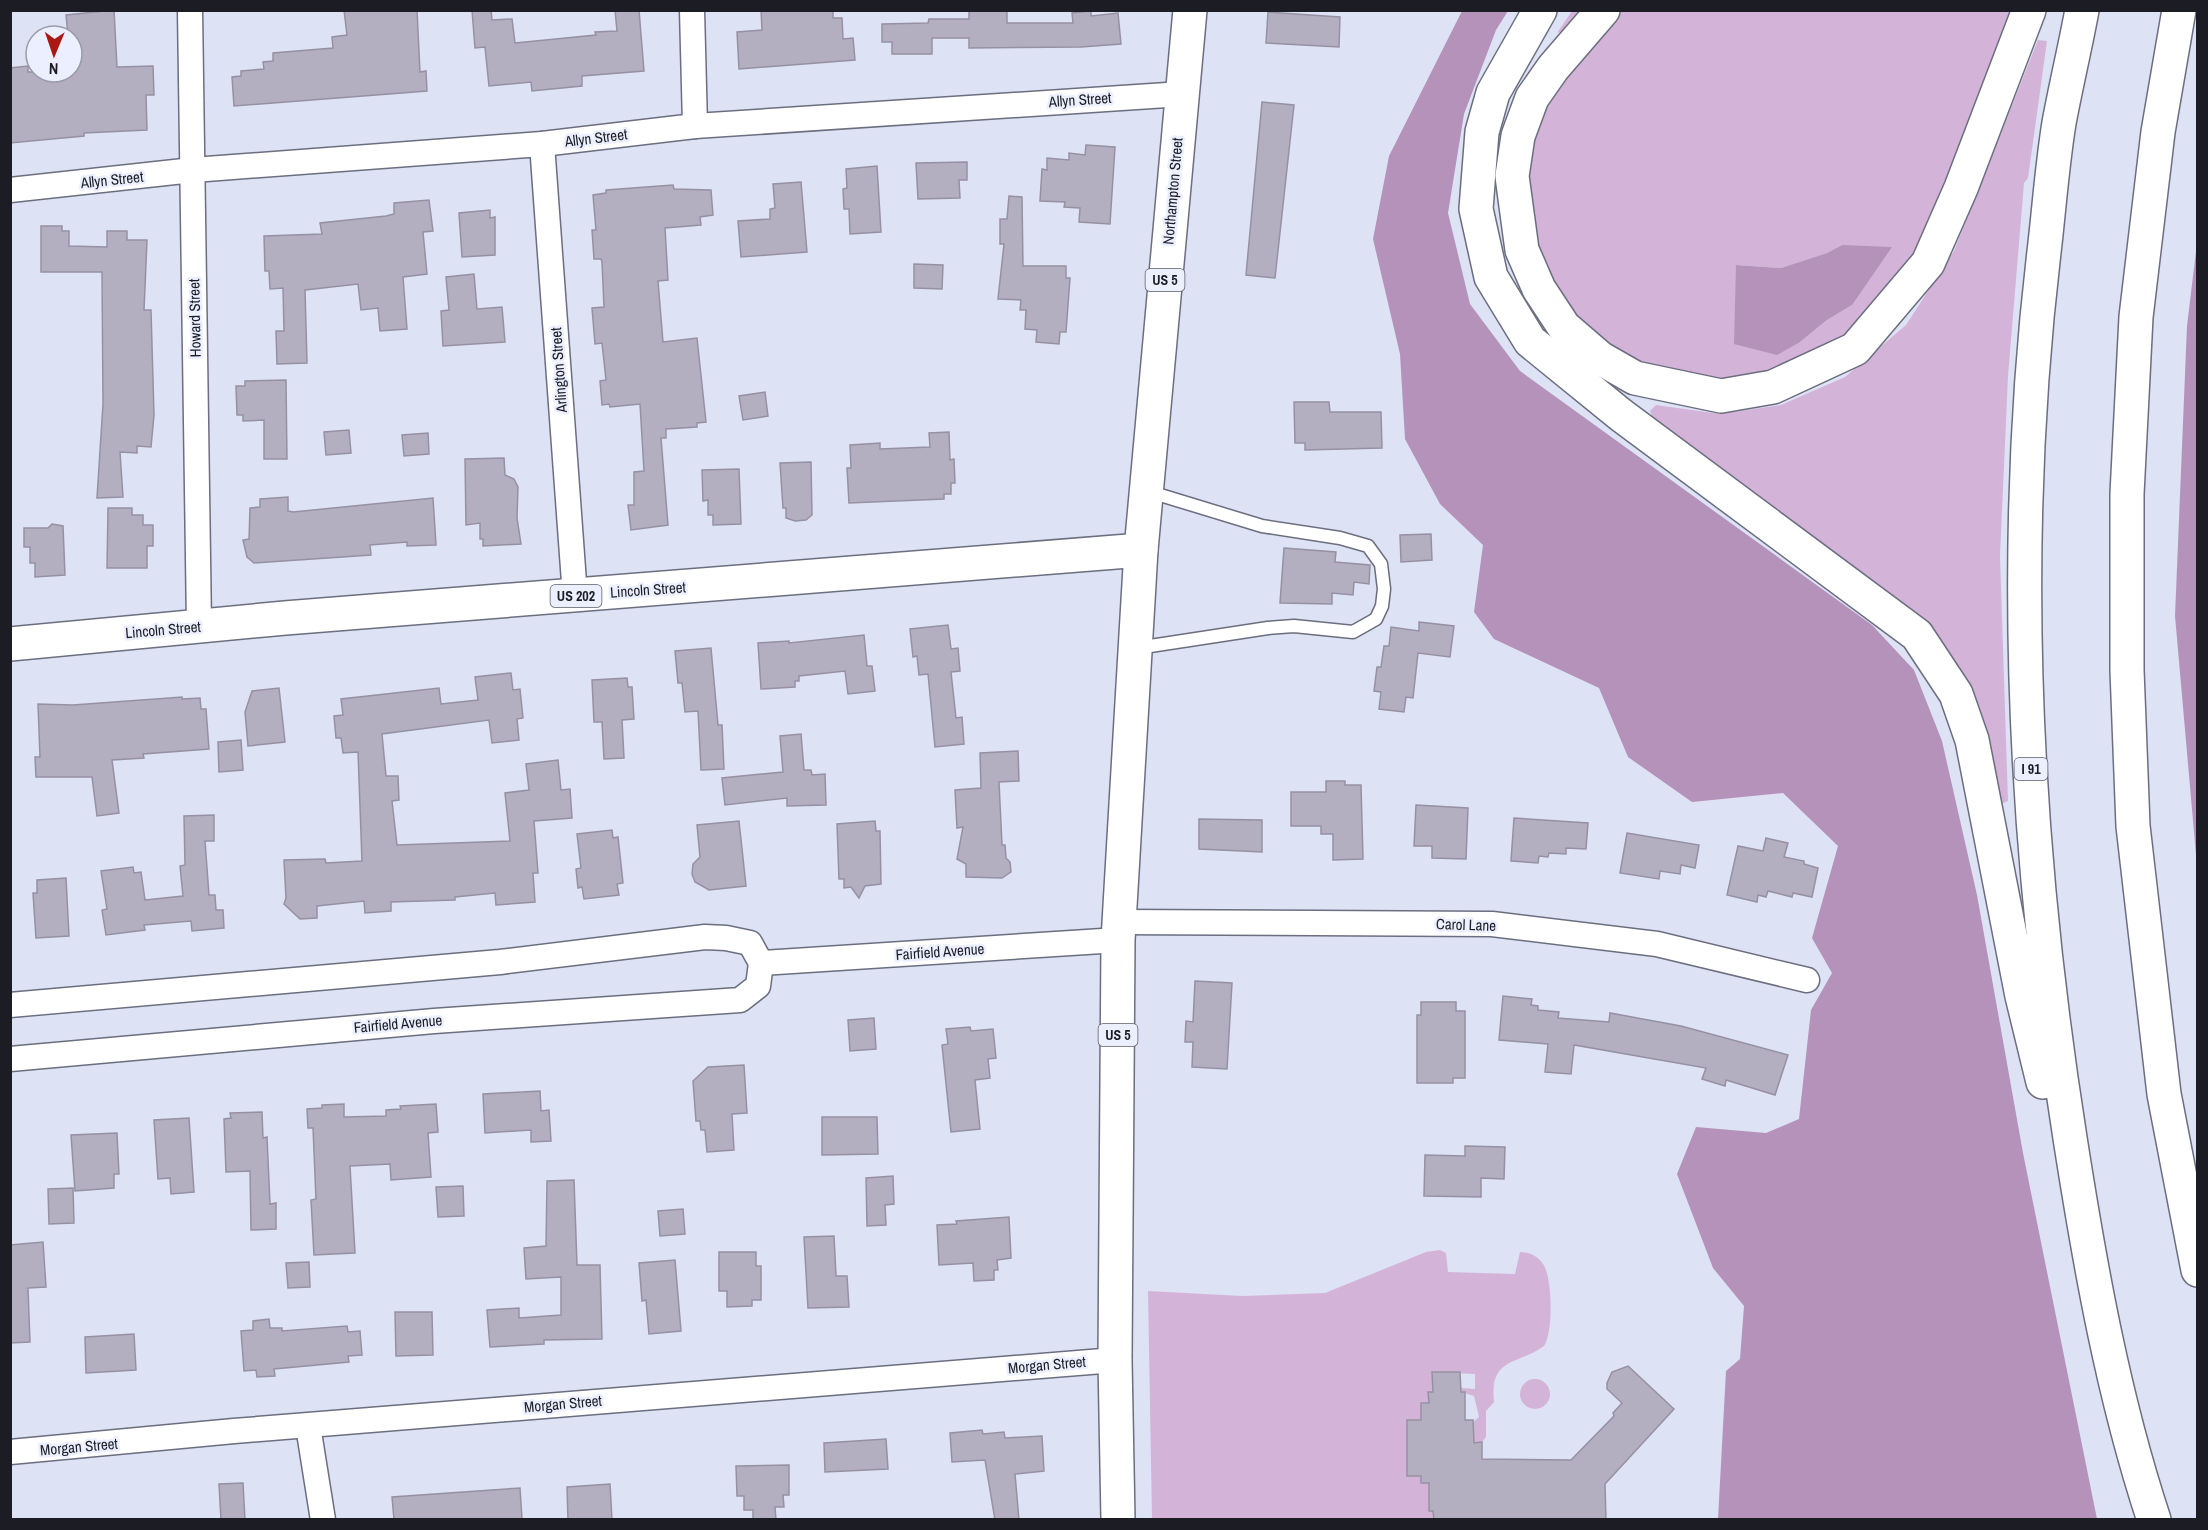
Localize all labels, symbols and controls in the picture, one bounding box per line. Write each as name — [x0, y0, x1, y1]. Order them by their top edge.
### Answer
north arrow — [24, 24, 84, 84]
text: N — [48, 58, 59, 80]
street label: Allyn Street — [1047, 87, 1113, 112]
street label: Allyn Street — [562, 123, 629, 152]
street label: Northampton Street — [1157, 136, 1188, 245]
street label: Allyn Street — [79, 166, 145, 193]
road number: US 5 — [1146, 269, 1184, 291]
street label: Howard Street — [183, 278, 206, 357]
street label: Arlington Street — [545, 326, 572, 414]
street label: Lincoln Street — [609, 576, 687, 603]
road number: US 202 — [550, 585, 602, 607]
street label: Lincoln Street — [124, 616, 202, 643]
road number: I 91 — [2014, 758, 2048, 780]
street label: Carol Lane — [1436, 913, 1497, 936]
street label: Fairfield Avenue — [895, 938, 985, 965]
street label: Fairfield Avenue — [353, 1009, 443, 1038]
road number: US 5 — [1098, 1024, 1138, 1046]
street label: Morgan Street — [1007, 1351, 1087, 1378]
street label: Morgan Street — [523, 1390, 603, 1417]
street label: Morgan Street — [39, 1433, 119, 1460]

